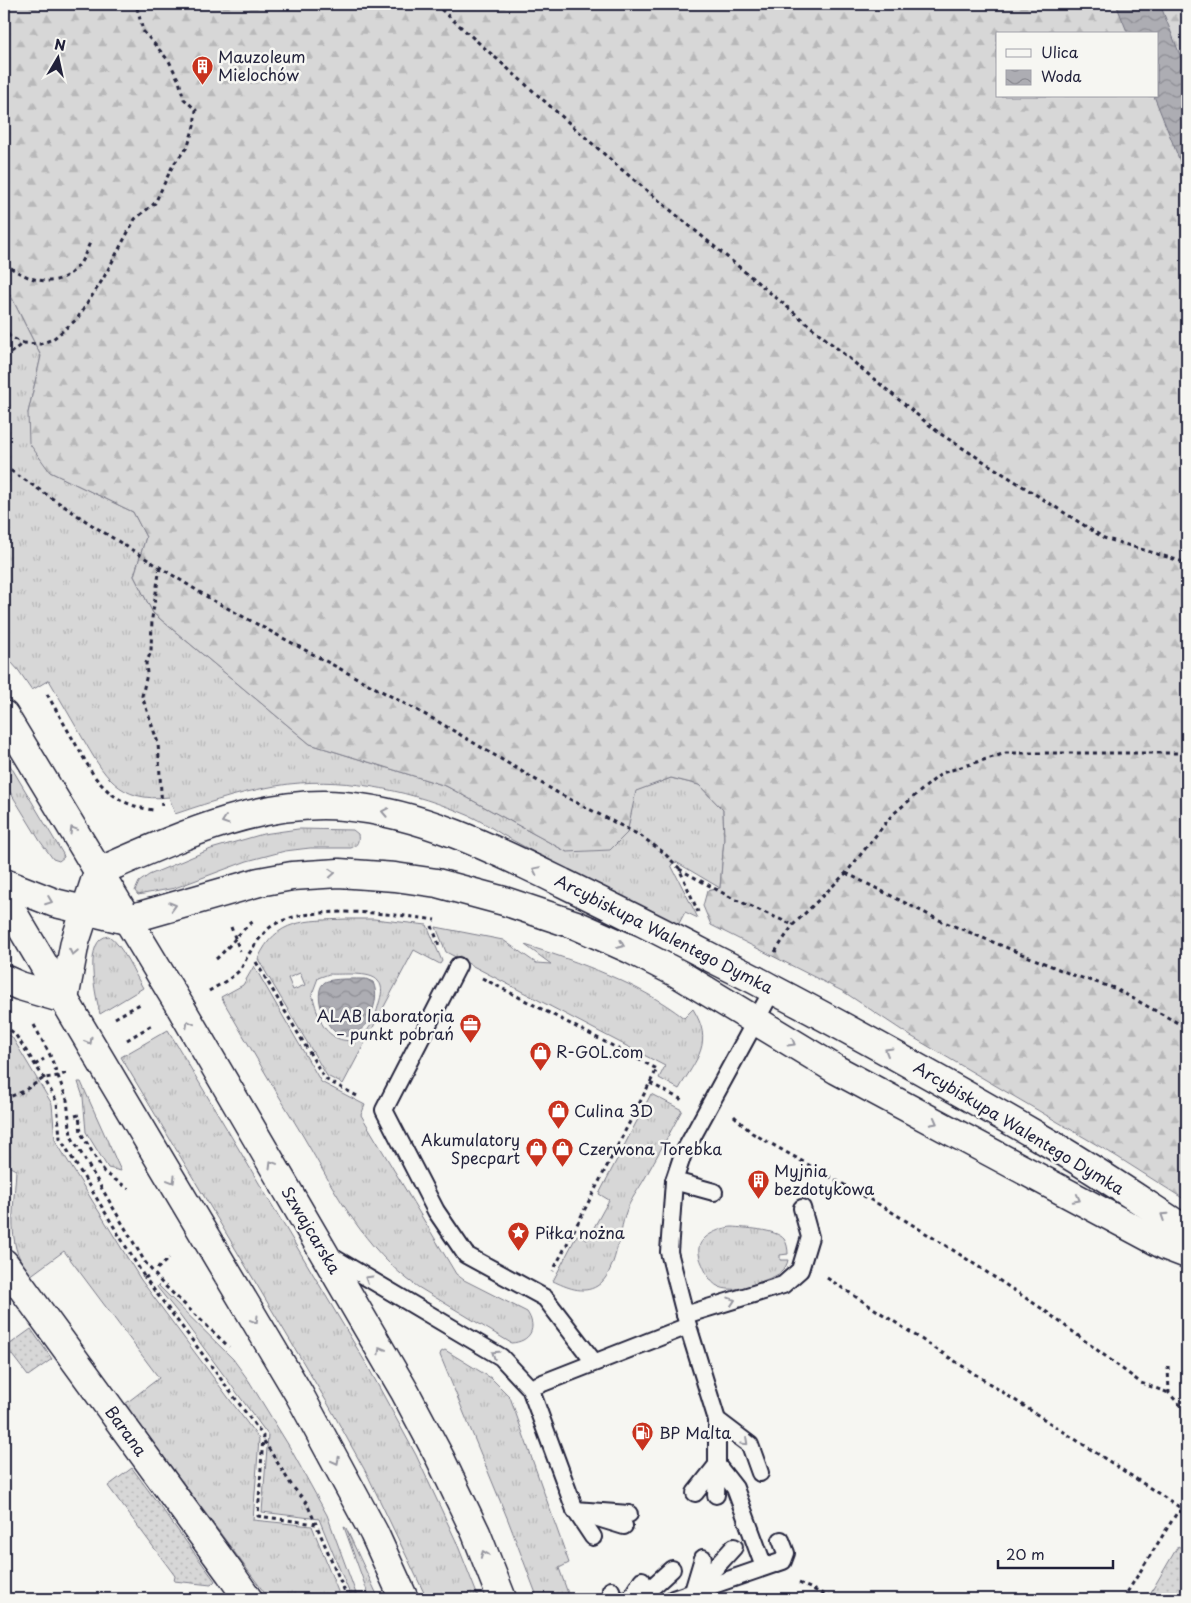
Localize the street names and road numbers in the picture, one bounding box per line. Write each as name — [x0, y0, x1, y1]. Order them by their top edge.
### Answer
street label: Arcybiskupa Walentego Dymka — [551, 867, 778, 999]
street label: Arcybiskupa Walentego Dymka — [910, 1055, 1129, 1200]
street label: Szwajcarska — [276, 1181, 347, 1278]
street label: Barana — [100, 1400, 153, 1461]

